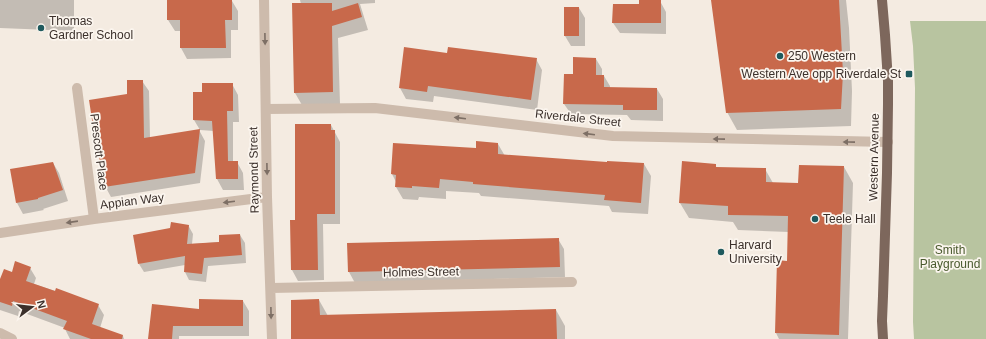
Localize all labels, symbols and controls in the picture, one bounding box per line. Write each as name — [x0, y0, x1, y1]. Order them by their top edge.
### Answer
place label: Thomas Gardner School — [49, 14, 133, 42]
marker: Thomas Gardner School — [36, 23, 46, 33]
one-way arrow — [262, 33, 268, 46]
place label: 250 Western — [788, 49, 856, 63]
marker: 250 Western — [775, 51, 785, 61]
place label: Western Ave opp Riverdale St — [741, 67, 902, 81]
marker: Western Ave opp Riverdale St — [904, 69, 914, 79]
street label: Riverdale Street — [534, 107, 622, 130]
street label: Prescott Place — [87, 113, 111, 192]
street label: Western Avenue — [866, 113, 882, 201]
one-way arrow — [454, 115, 466, 121]
street label: Raymond Street — [246, 126, 262, 213]
one-way arrow — [583, 130, 595, 137]
one-way arrow — [712, 136, 725, 142]
one-way arrow — [843, 138, 855, 145]
one-way arrow — [264, 163, 270, 176]
street label: Appian Way — [99, 190, 165, 212]
one-way arrow — [223, 199, 235, 205]
place label: Teele Hall — [823, 212, 876, 226]
marker: Teele Hall — [810, 214, 820, 224]
one-way arrow — [66, 219, 78, 225]
place label: Harvard University — [729, 238, 782, 266]
park label: Smith Playground — [920, 243, 980, 271]
marker: Harvard University — [716, 247, 726, 257]
street label: Holmes Street — [383, 264, 460, 280]
north arrow — [12, 287, 52, 327]
text: N — [35, 299, 48, 310]
one-way arrow — [268, 307, 275, 319]

